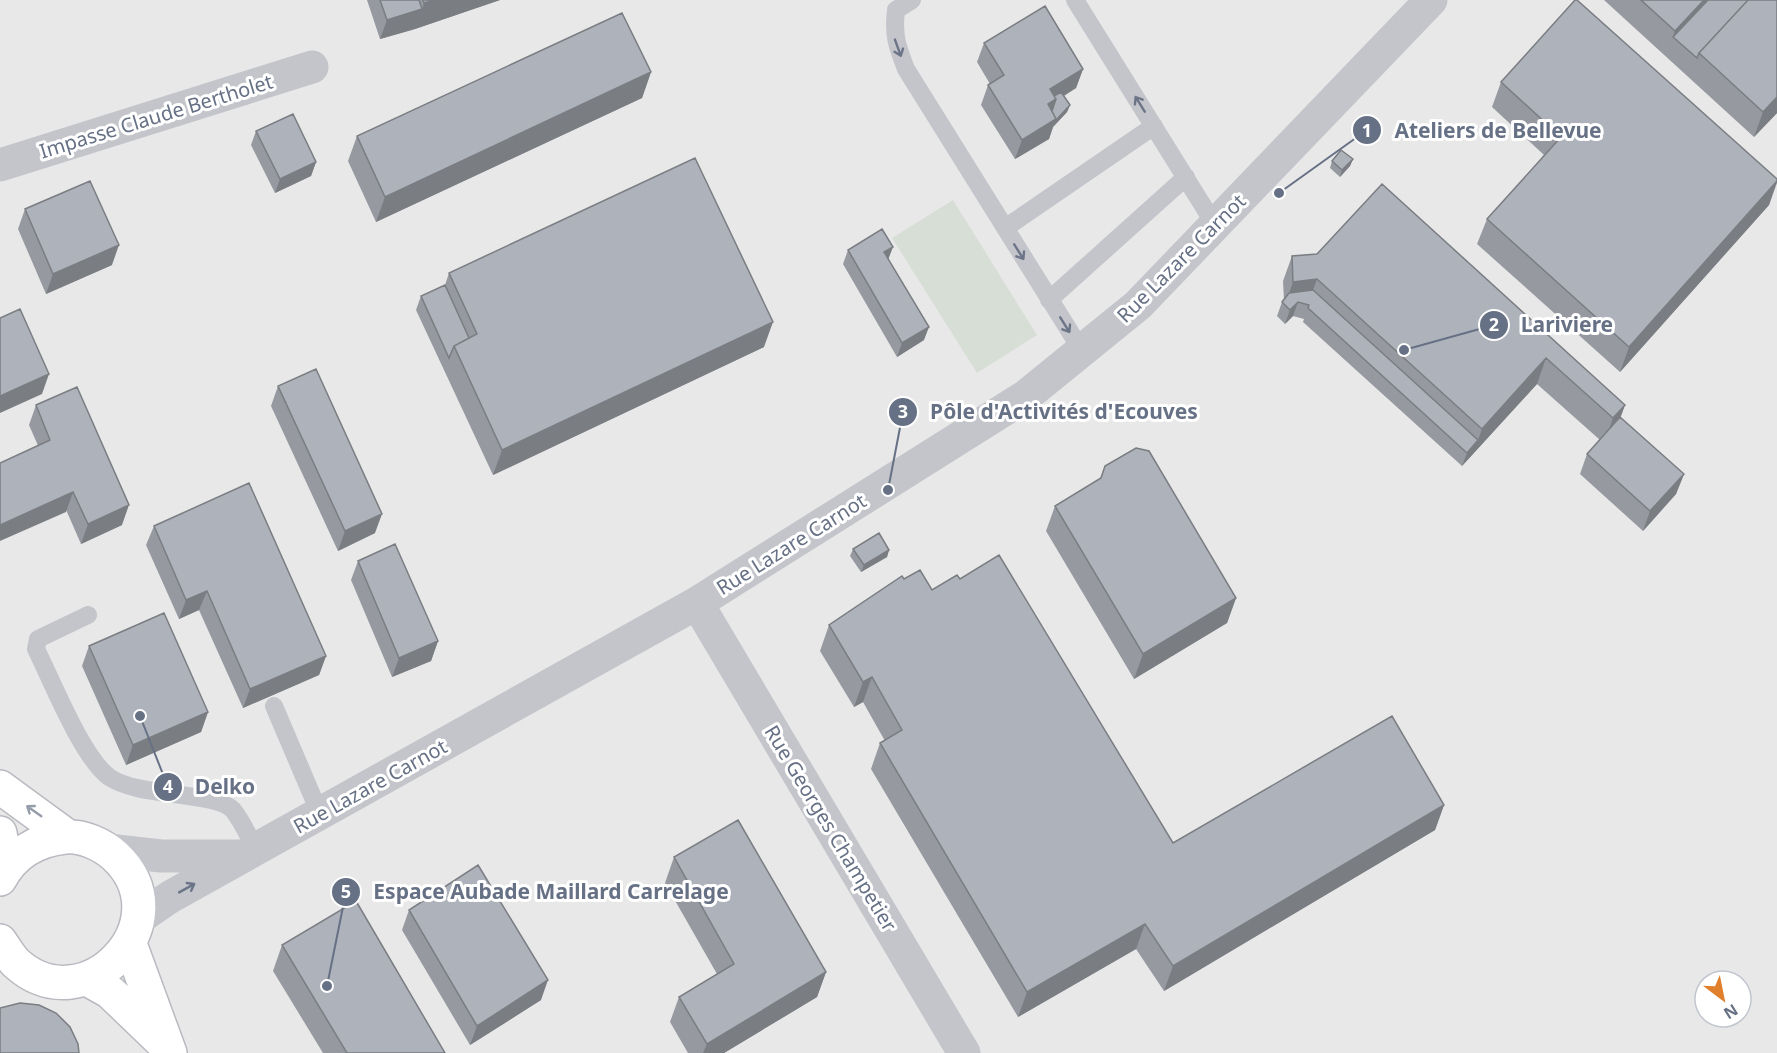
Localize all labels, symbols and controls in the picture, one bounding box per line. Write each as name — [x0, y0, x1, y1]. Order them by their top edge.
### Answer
one-way arrow — [894, 39, 905, 57]
street label: Impasse Claude Bertholet — [36, 68, 276, 164]
one-way arrow — [1133, 96, 1145, 113]
callout: Ateliers de Bellevue — [1352, 111, 1614, 150]
text: Ateliers de Bellevue — [1394, 116, 1602, 144]
text: 1 — [1362, 118, 1372, 142]
street label: Rue Lazare Carnot — [1111, 188, 1251, 328]
one-way arrow — [1014, 243, 1026, 260]
callout: Lariviere — [1479, 305, 1625, 344]
text: Lariviere — [1521, 310, 1613, 338]
text: 2 — [1489, 312, 1499, 336]
one-way arrow — [1060, 316, 1072, 333]
callout: Pôle d'Activités d'Ecouves — [888, 392, 1210, 431]
text: Pôle d'Activités d'Ecouves — [930, 397, 1198, 425]
text: 3 — [898, 399, 908, 423]
street label: Rue Lazare Carnot — [711, 487, 871, 601]
street label: Rue Georges Champetier — [759, 720, 903, 936]
street label: Rue Lazare Carnot — [288, 733, 452, 839]
callout: Delko — [153, 767, 267, 806]
text: Delko — [195, 772, 255, 800]
text: 4 — [163, 774, 173, 798]
one-way arrow — [26, 805, 42, 817]
callout: Espace Aubade Maillard Carrelage — [331, 872, 740, 911]
text: Espace Aubade Maillard Carrelage — [373, 877, 729, 905]
text: 5 — [341, 879, 351, 903]
one-way arrow — [178, 882, 196, 893]
north arrow — [1693, 969, 1753, 1029]
text: N — [1720, 999, 1742, 1024]

